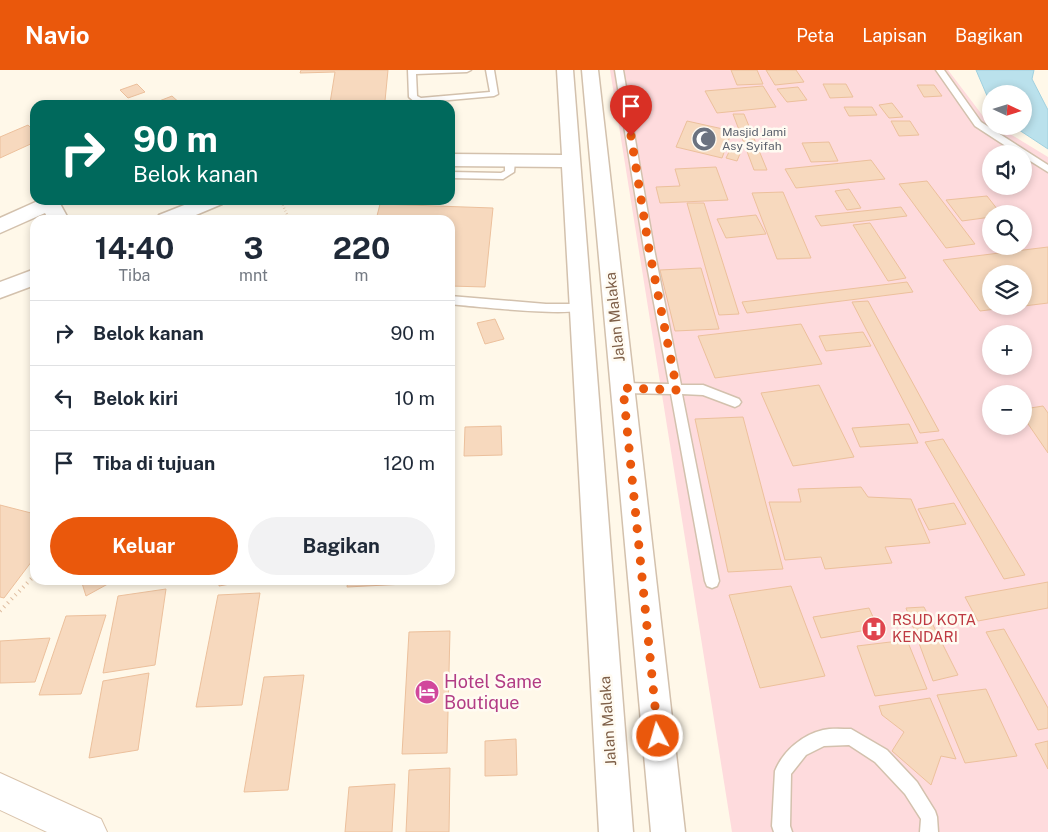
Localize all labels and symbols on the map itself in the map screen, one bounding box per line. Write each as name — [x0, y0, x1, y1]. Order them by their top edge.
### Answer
pin — [610, 85, 652, 136]
north arrow — [982, 85, 1032, 135]
place label: Masjid Jami Asy Syifah — [722, 125, 786, 153]
mosque icon: Masjid Jami Asy Syifah — [691, 126, 717, 152]
street label: Jalan Malaka — [601, 271, 628, 363]
place label: RSUD KOTA KENDARI — [892, 611, 976, 645]
hospital icon: RSUD KOTA KENDARI — [861, 616, 887, 642]
place label: Hotel Same Boutique — [444, 671, 542, 713]
street label: Jalan Malaka — [596, 676, 619, 767]
hotel icon: Hotel Same Boutique — [414, 679, 440, 705]
position arrow — [631, 709, 683, 761]

